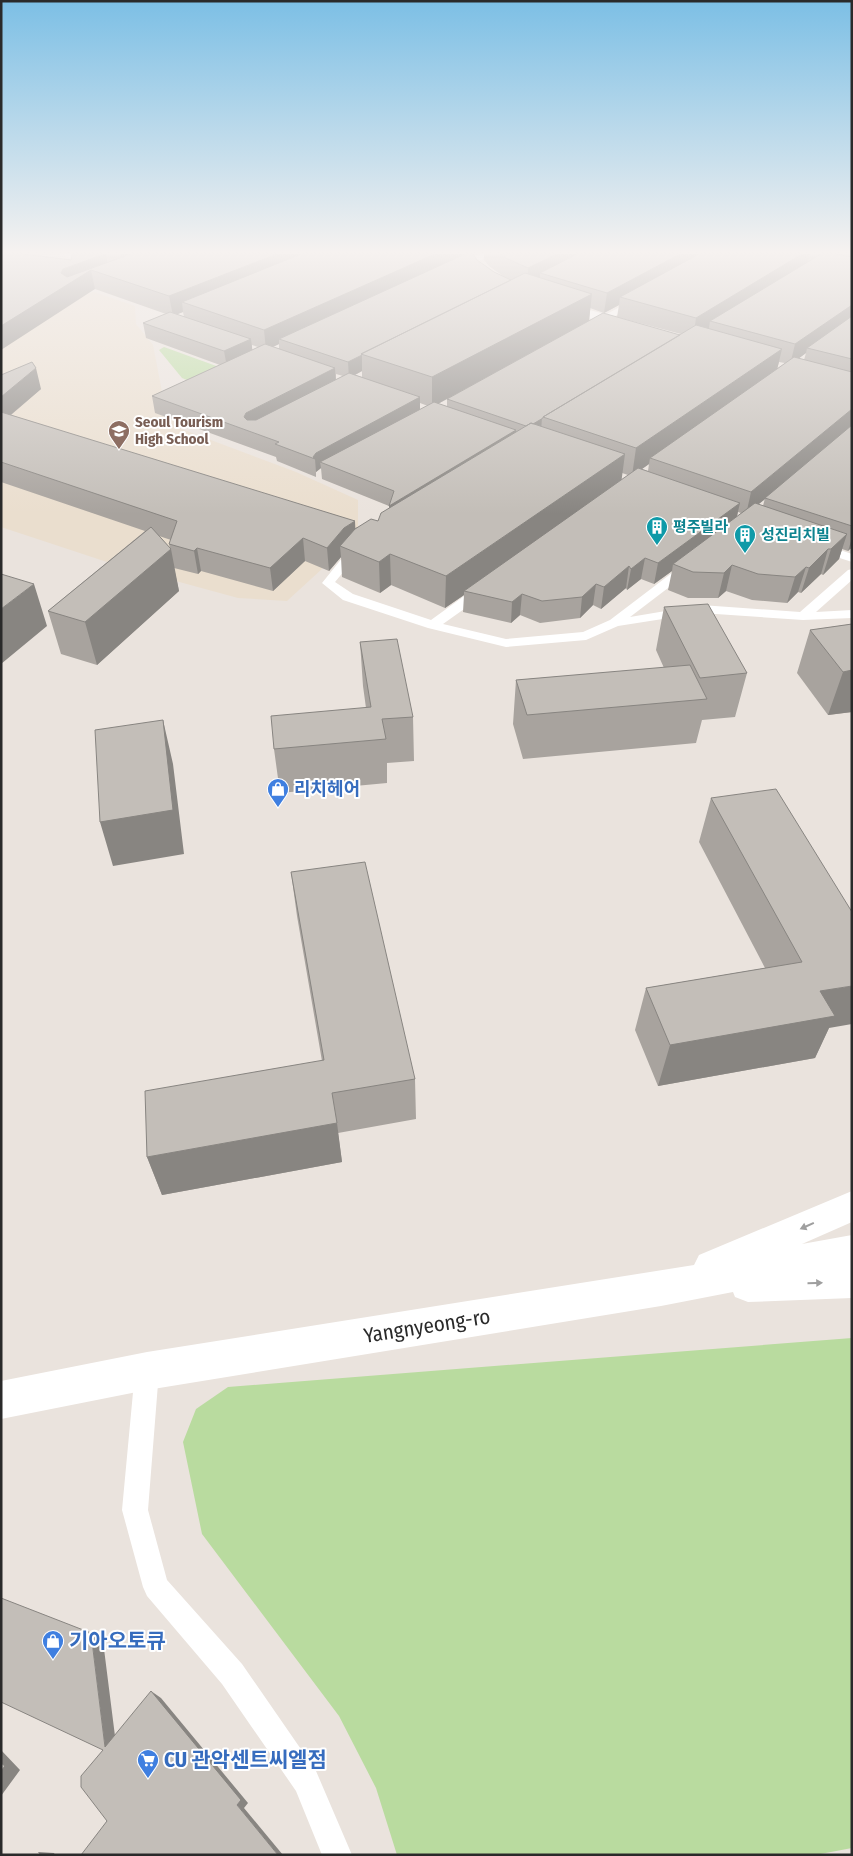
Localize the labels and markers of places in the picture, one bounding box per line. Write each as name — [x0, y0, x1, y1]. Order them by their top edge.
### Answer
place label: Seoul Tourism High School — [135, 413, 223, 448]
school or university icon: Seoul Tourism High School — [107, 419, 131, 450]
building icon: 평주빌라 — [645, 515, 669, 546]
place label: 평주빌라 — [673, 518, 728, 536]
building icon: 성진리치빌 — [733, 523, 757, 554]
place label: 성진리치빌 — [761, 526, 830, 544]
shop icon: 리치헤어 — [266, 777, 290, 808]
place label: 리치헤어 — [294, 778, 360, 800]
place label: 기아오토큐 — [69, 1628, 166, 1654]
shop icon: 기아오토큐 — [41, 1629, 65, 1660]
place label: CU 관악센트씨엘점 — [164, 1747, 327, 1773]
supermarket icon: CU 관악센트씨엘점 — [136, 1748, 160, 1779]

